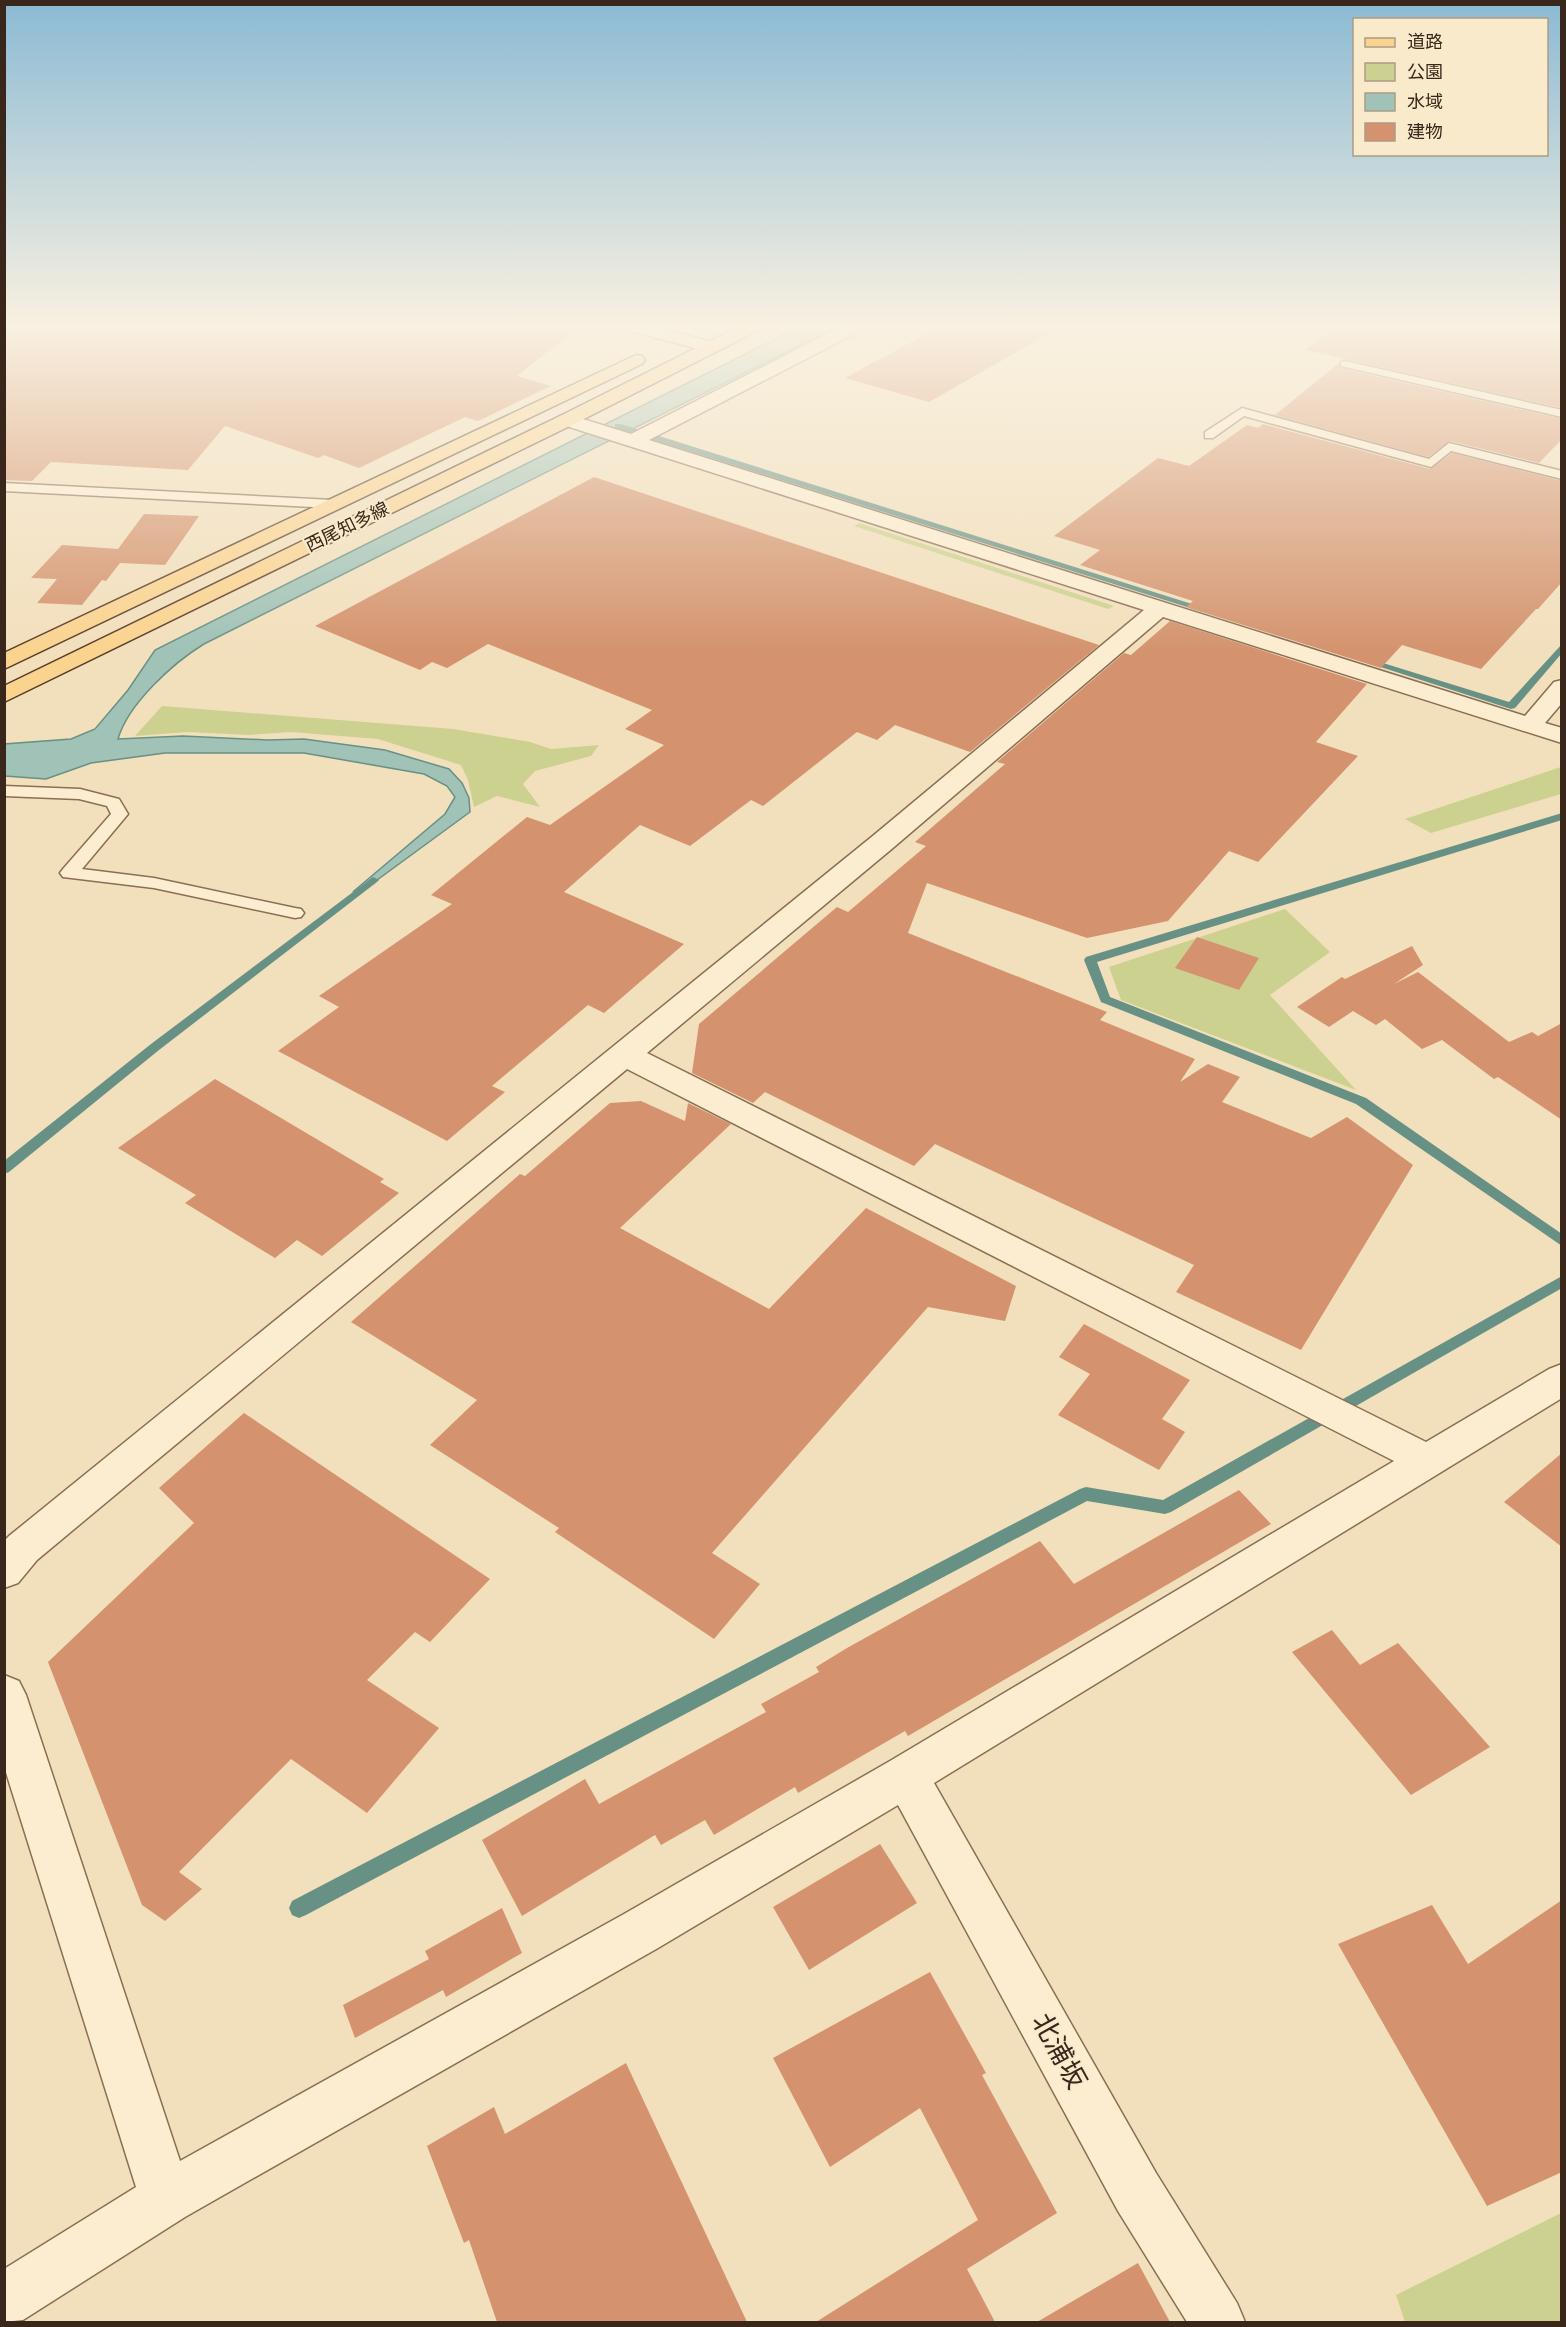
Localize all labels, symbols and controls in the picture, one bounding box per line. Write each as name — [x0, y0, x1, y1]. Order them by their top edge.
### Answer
legend — [1353, 18, 1548, 156]
text: 道路 — [1407, 31, 1443, 53]
text: 公園 — [1407, 61, 1443, 83]
text: 水域 — [1407, 91, 1443, 113]
text: 建物 — [1407, 121, 1443, 143]
street label: 西尾知多線 — [302, 497, 392, 557]
street label: 北浦坂 — [1025, 2008, 1093, 2094]

